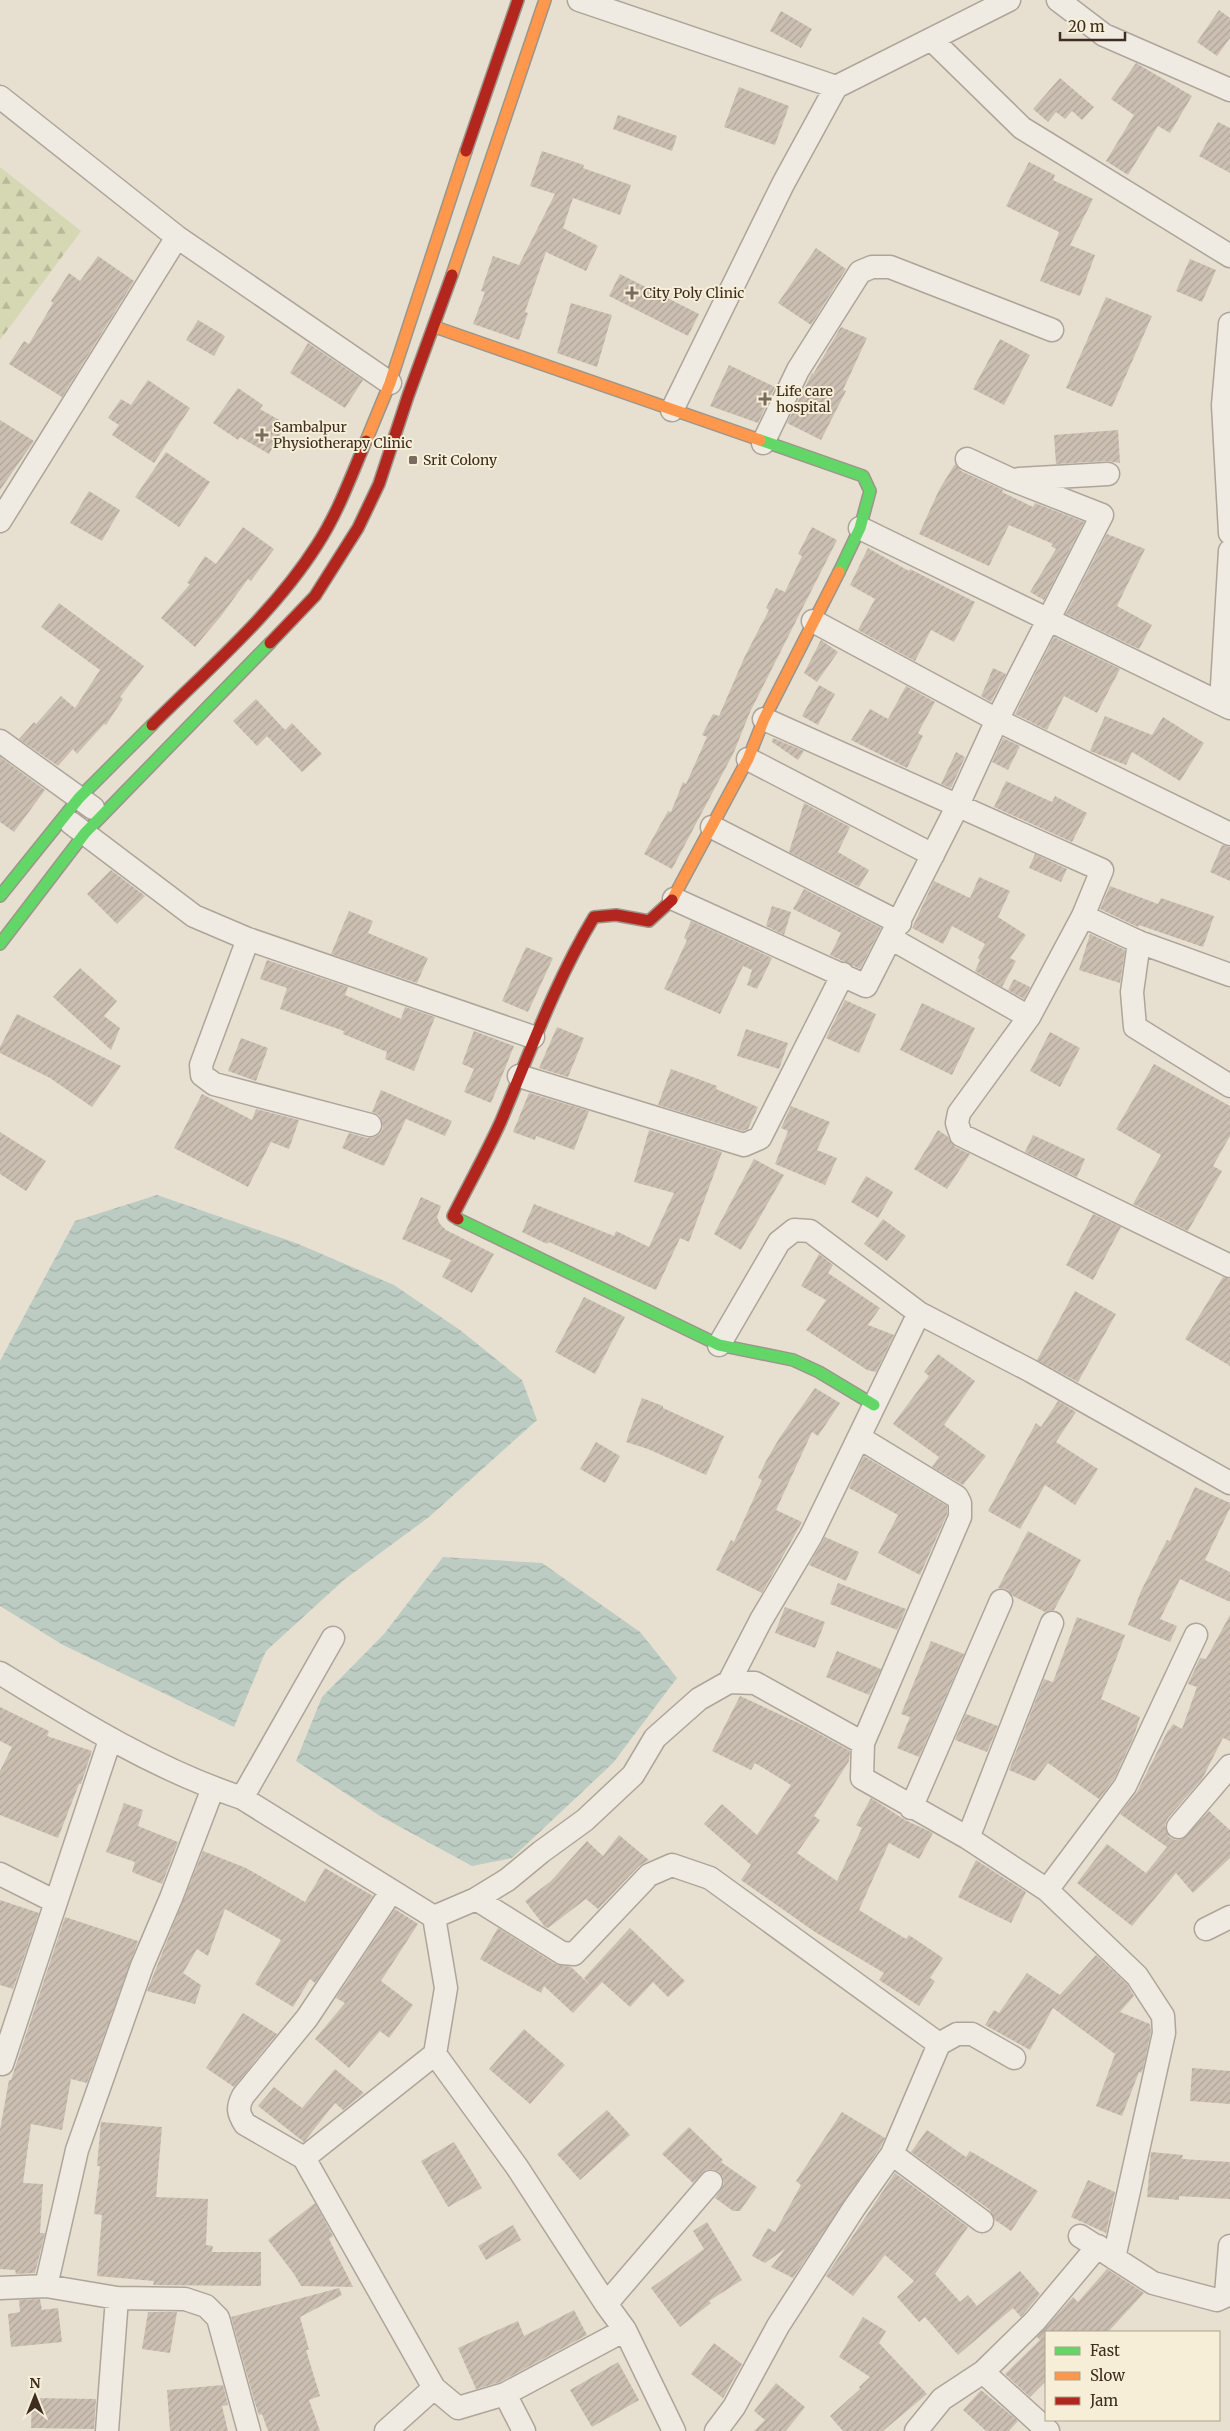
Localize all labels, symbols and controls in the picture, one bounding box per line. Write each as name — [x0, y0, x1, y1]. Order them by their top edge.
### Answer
scale bar — [1060, 10, 1125, 42]
text: 20 m — [1068, 17, 1105, 36]
place label: City Poly Clinic — [643, 284, 744, 302]
marker: City Poly Clinic — [625, 286, 639, 300]
place label: Life care hospital — [776, 382, 833, 416]
marker: Life care hospital — [758, 392, 772, 406]
place label: Sambalpur Physiotherapy Clinic — [273, 418, 412, 452]
marker: Sambalpur Physiotherapy Clinic — [255, 428, 269, 442]
place label: Srit Colony — [423, 451, 498, 469]
marker: Srit Colony — [407, 454, 419, 466]
legend — [1045, 2331, 1220, 2421]
text: Fast — [1090, 2341, 1120, 2360]
text: Slow — [1090, 2366, 1125, 2385]
north arrow — [10, 2371, 60, 2421]
text: N — [29, 2374, 41, 2392]
text: Jam — [1089, 2391, 1118, 2410]

